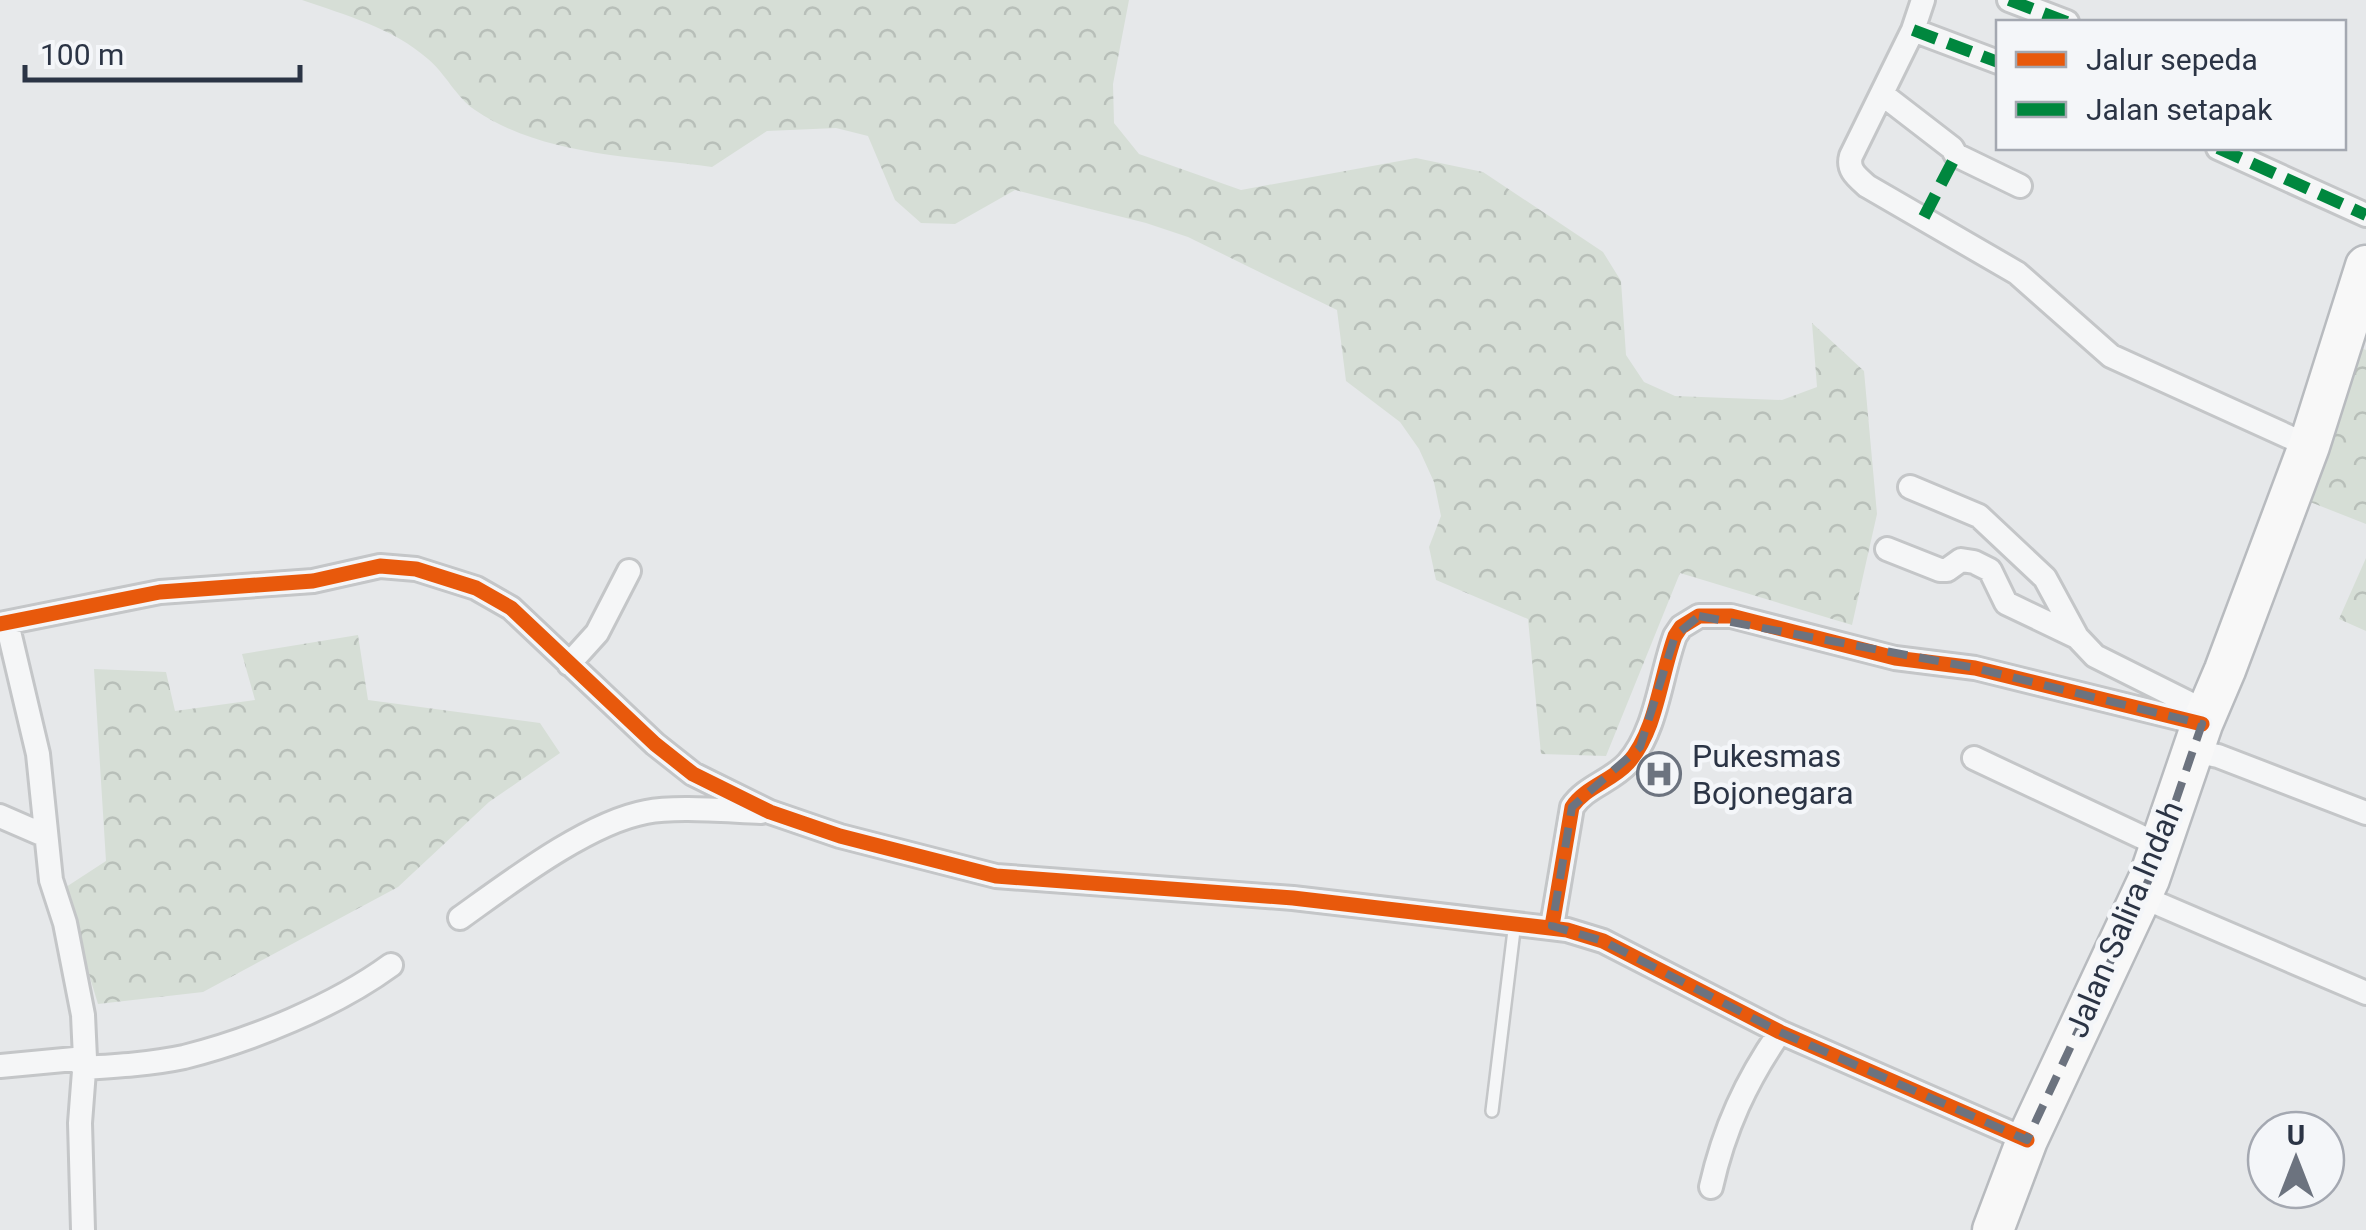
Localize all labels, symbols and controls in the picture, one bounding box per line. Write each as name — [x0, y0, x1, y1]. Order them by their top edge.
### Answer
scale bar — [25, 20, 300, 82]
legend — [1996, 20, 2346, 150]
text: 100 m — [40, 37, 124, 72]
text: Jalur sepeda — [2086, 42, 2258, 77]
text: Jalan setapak — [2086, 92, 2273, 127]
place label: Pukesmas Bojonegara — [1692, 737, 1854, 812]
hospital icon: Pukesmas Bojonegara — [1636, 751, 1682, 797]
street label: Jalan Salira Indah — [2057, 795, 2191, 1043]
north arrow — [2246, 1110, 2346, 1210]
text: U — [2287, 1119, 2305, 1152]

